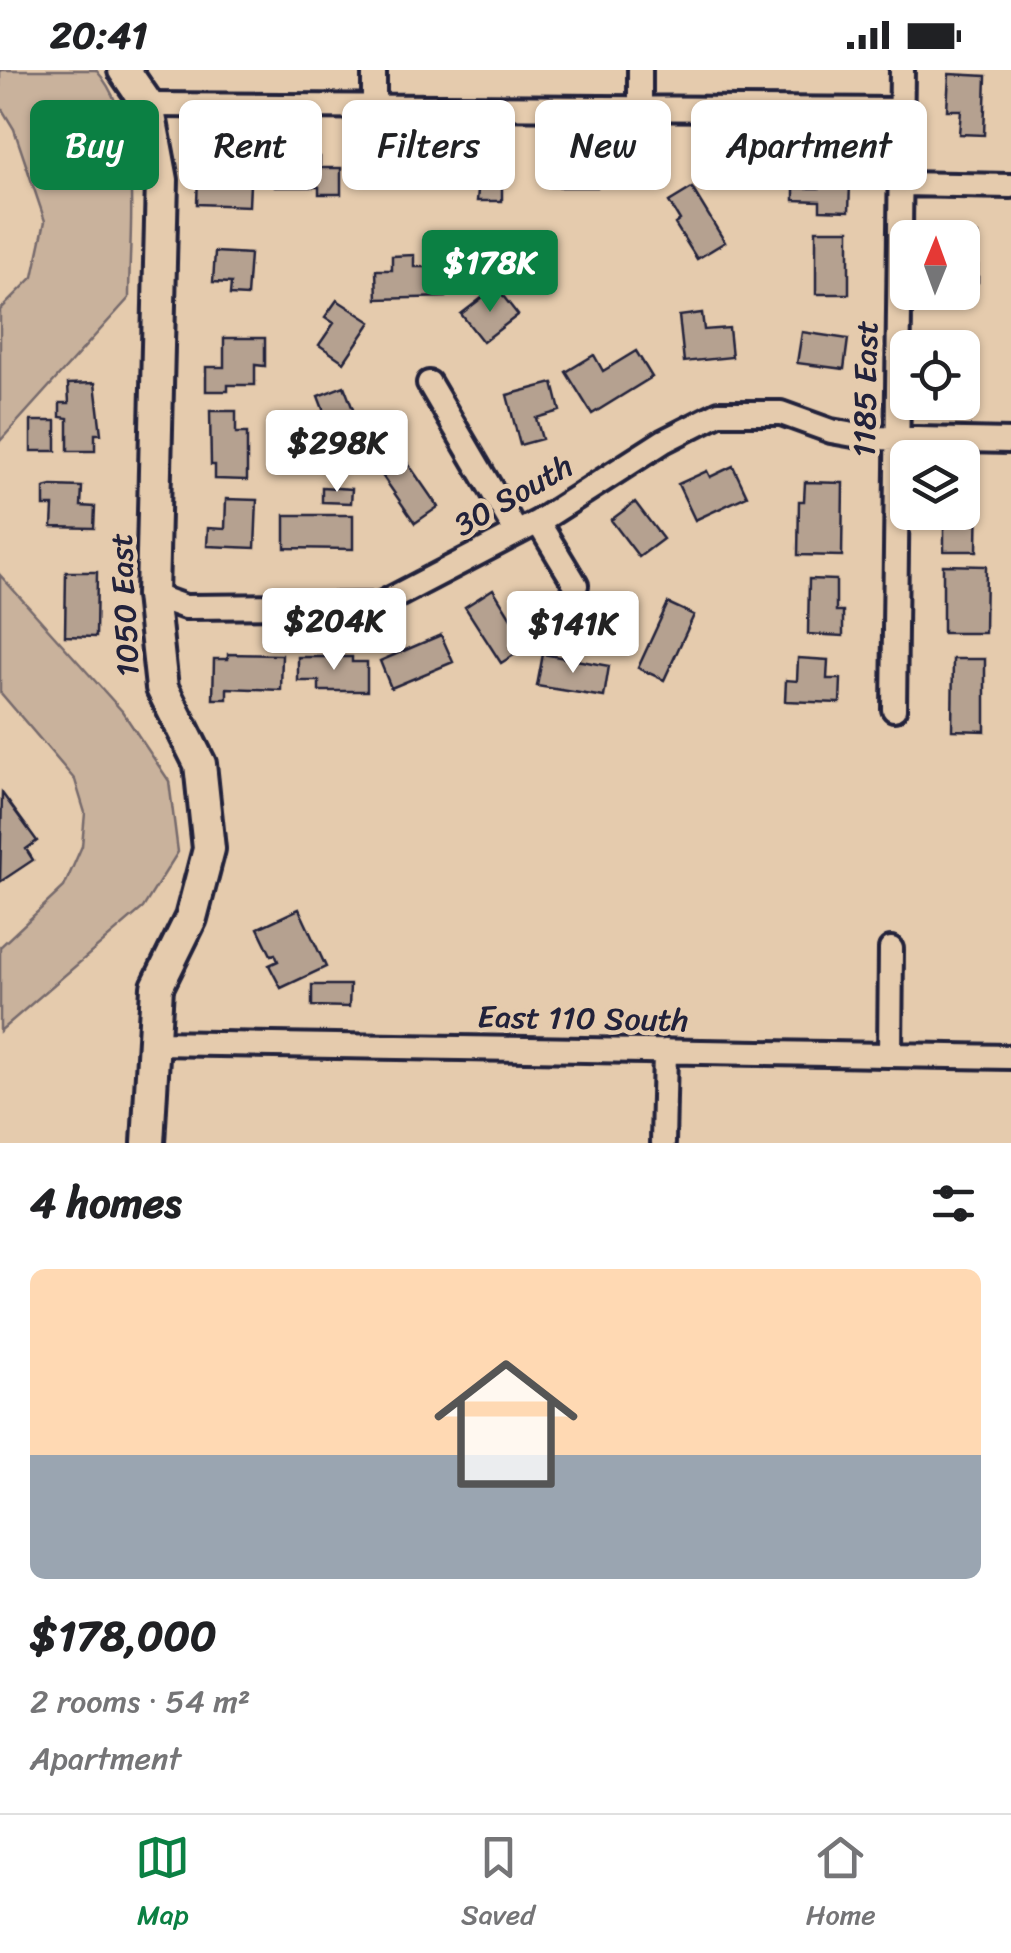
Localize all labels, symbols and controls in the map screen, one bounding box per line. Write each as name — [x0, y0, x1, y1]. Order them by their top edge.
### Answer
text: 20:41 — [50, 2, 147, 69]
chip: Buy — [30, 100, 159, 190]
chip: Rent — [179, 100, 322, 190]
chip: Filters — [342, 100, 515, 190]
chip: New — [535, 100, 671, 190]
chip: Apartment — [691, 100, 927, 190]
north arrow — [890, 220, 980, 310]
map controls — [890, 220, 980, 530]
pin: $178K — [420, 230, 560, 315]
text: $178K — [444, 234, 536, 291]
street label: 1185 East — [836, 320, 895, 458]
button: locate — [890, 330, 980, 420]
pin: $298K — [267, 410, 407, 495]
text: $298K — [288, 414, 386, 471]
street label: 30 South — [443, 438, 584, 553]
button: layers — [890, 440, 980, 530]
street label: 1050 East — [92, 531, 157, 679]
pin: $204K — [264, 588, 404, 673]
pin: $141K — [503, 591, 643, 676]
text: $204K — [284, 592, 384, 649]
text: $141K — [529, 595, 617, 652]
street label: East 110 South — [477, 988, 689, 1049]
text: 4 homes — [30, 1166, 182, 1240]
icon: filters — [926, 1176, 981, 1231]
icon: home — [416, 1334, 596, 1514]
text: $178,000 — [30, 1599, 217, 1673]
text: 2 rooms · 54 m² — [30, 1673, 250, 1730]
text: Apartment — [30, 1730, 181, 1787]
tab: Map — [135, 1830, 190, 1939]
tab: Saved — [461, 1830, 535, 1939]
tab: Home — [806, 1830, 876, 1939]

